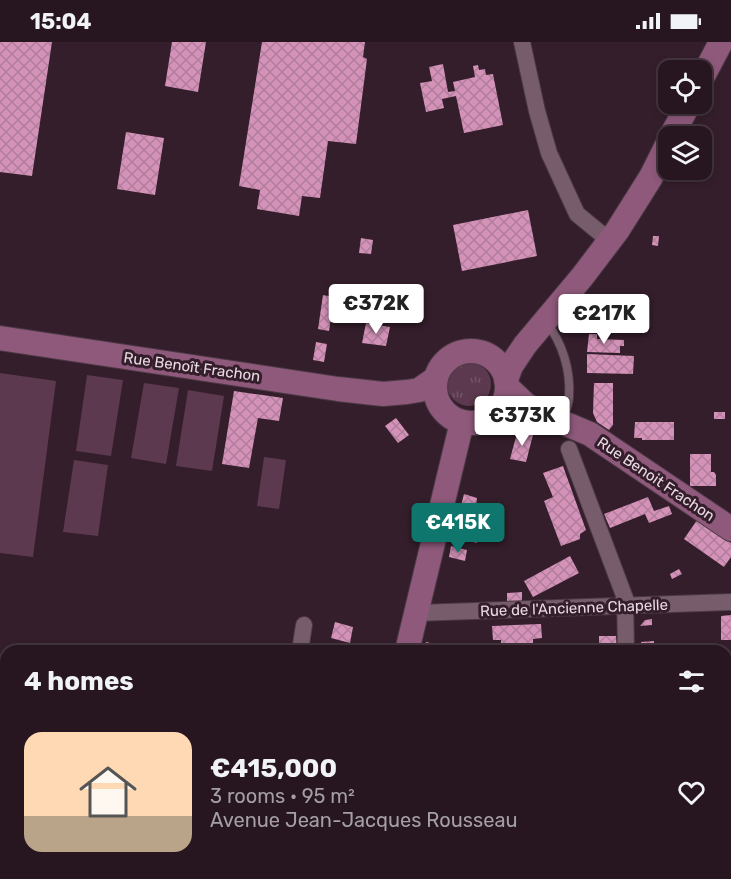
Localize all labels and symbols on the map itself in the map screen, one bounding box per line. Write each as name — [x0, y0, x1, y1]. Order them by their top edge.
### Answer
pin: €372K — [334, 284, 418, 335]
pin: €217K — [562, 294, 646, 345]
street label: Rue Benoît Frachon — [123, 349, 261, 385]
pin: €373K — [480, 396, 564, 447]
street label: Rue Benoit Frachon — [594, 433, 718, 525]
pin: €415K — [416, 503, 500, 554]
street label: Rue de l'Ancienne Chapelle — [480, 596, 668, 620]

